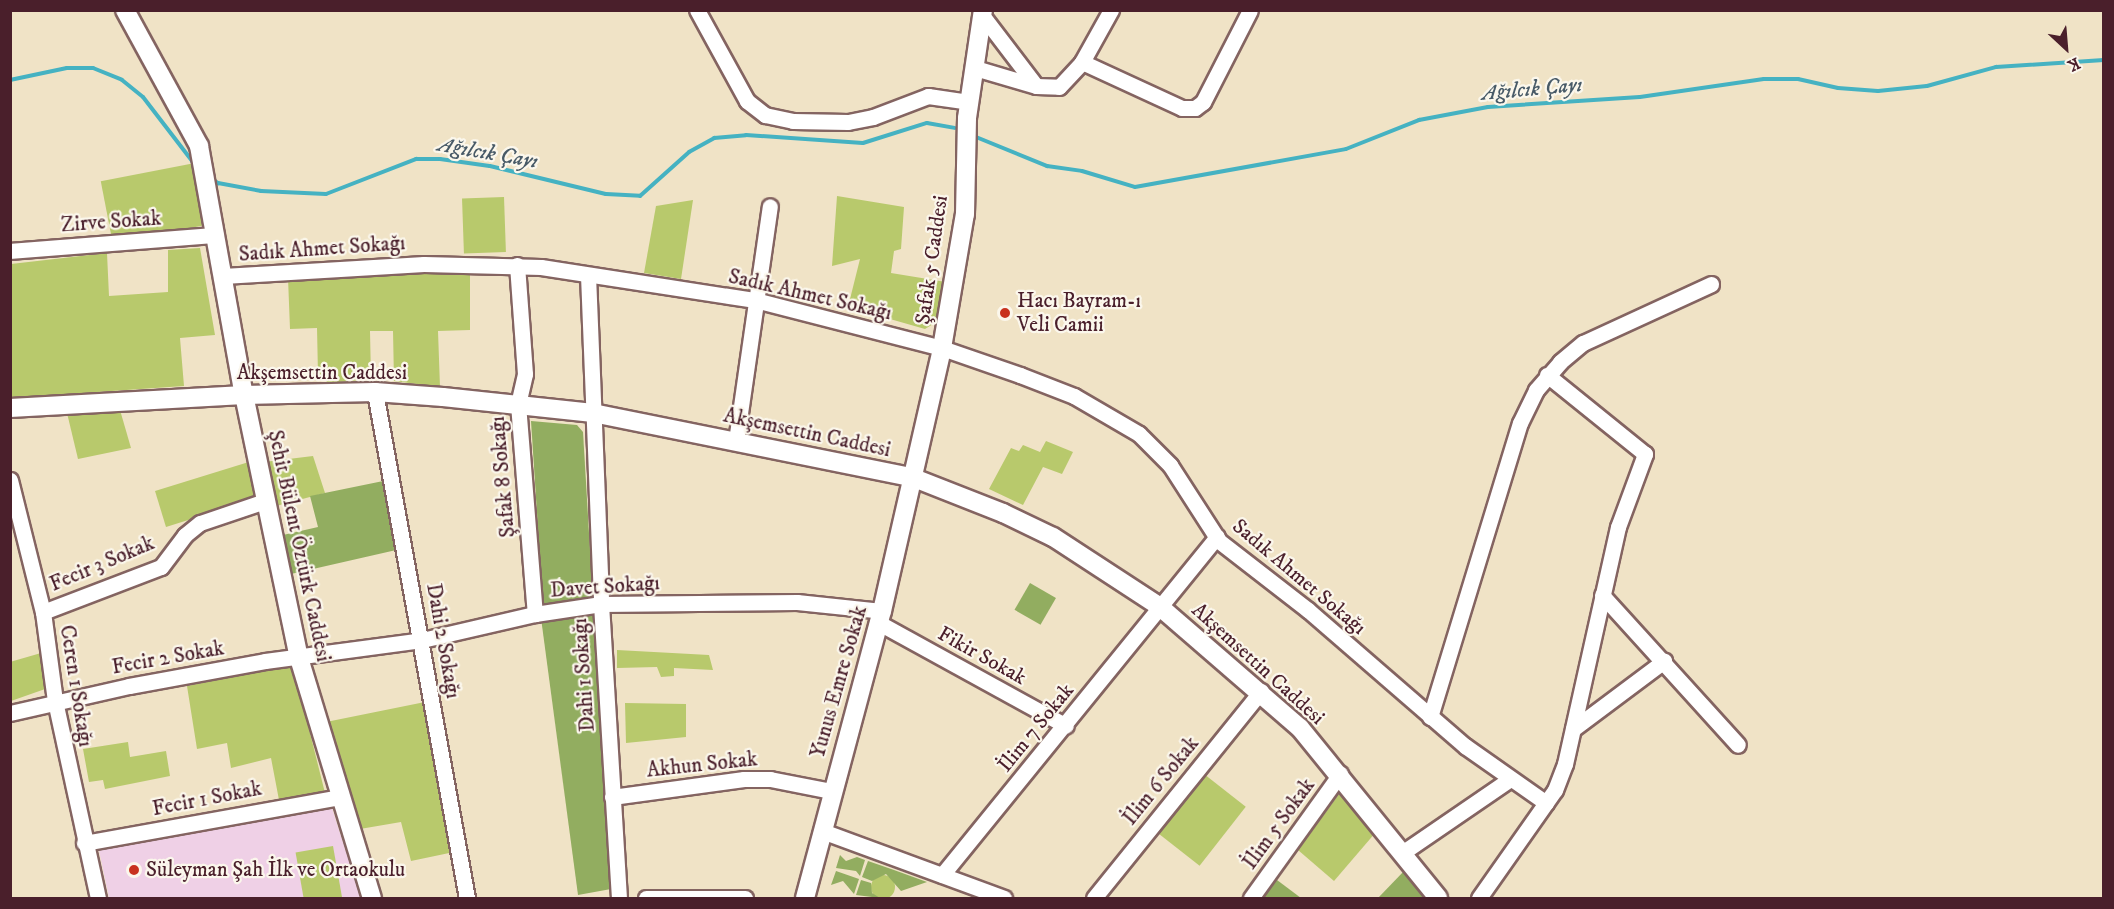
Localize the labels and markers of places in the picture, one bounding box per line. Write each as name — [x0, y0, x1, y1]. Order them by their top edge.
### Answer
place label: Hacı Bayram-ı Veli Camii — [1017, 288, 1141, 338]
marker: Hacı Bayram-ı Veli Camii — [998, 306, 1012, 320]
place label: Süleyman Şah İlk ve Ortaokulu — [146, 857, 405, 883]
marker: Süleyman Şah İlk ve Ortaokulu — [127, 863, 141, 877]

